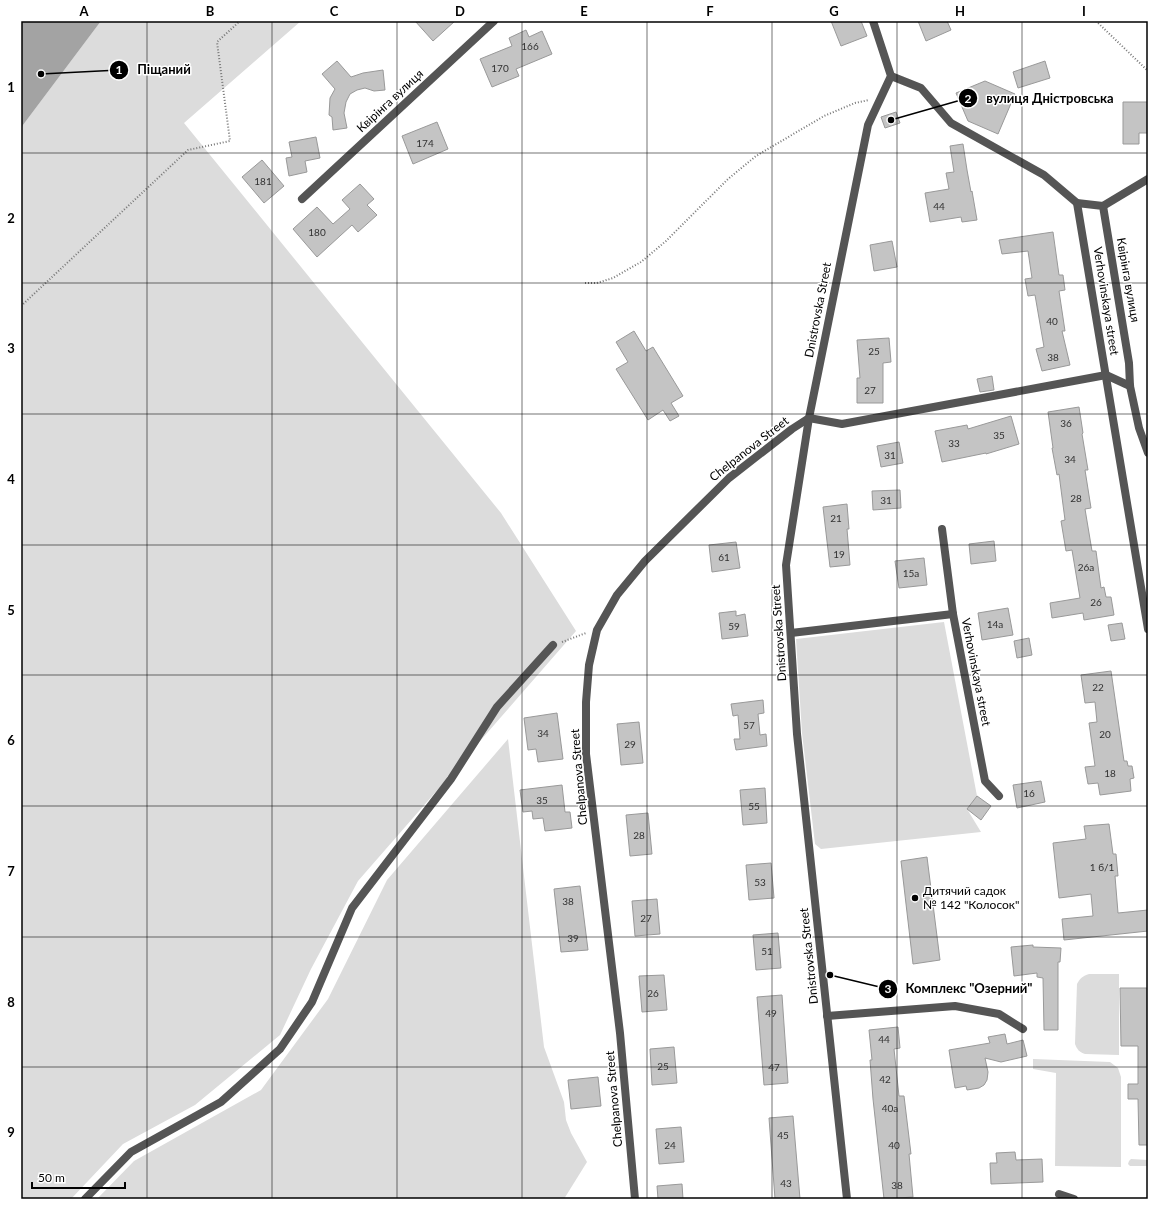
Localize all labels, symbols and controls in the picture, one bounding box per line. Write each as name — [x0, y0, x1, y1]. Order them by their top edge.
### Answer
text: A — [78, 3, 89, 19]
text: B — [206, 3, 215, 19]
text: C — [330, 3, 339, 19]
text: D — [455, 3, 465, 19]
text: E — [580, 3, 588, 19]
text: F — [706, 3, 714, 19]
text: G — [829, 3, 839, 19]
text: H — [955, 3, 965, 19]
text: I — [1082, 3, 1086, 19]
house number: 166 — [521, 40, 539, 52]
callout: Піщаний — [109, 57, 199, 82]
text: Піщаний — [137, 61, 191, 77]
text: 1 — [116, 62, 123, 77]
house number: 170 — [491, 62, 509, 74]
street label: Квірінга вулиця — [353, 66, 426, 135]
text: 1 — [7, 79, 15, 95]
callout: вулиця Дністровська — [958, 86, 1121, 111]
text: вулиця Дністровська — [986, 90, 1114, 106]
text: 2 — [965, 91, 972, 106]
house number: 174 — [416, 137, 434, 149]
house number: 181 — [254, 175, 272, 187]
house number: 44 — [933, 200, 945, 212]
text: 2 — [7, 210, 15, 226]
house number: 180 — [308, 226, 326, 238]
street label: Квірінга вулиця — [1114, 236, 1143, 323]
street label: Verhovinskaya street — [1090, 246, 1123, 357]
street label: Dnistrovska Street — [801, 260, 834, 359]
house number: 40 — [1046, 315, 1058, 327]
text: 3 — [7, 340, 15, 356]
house number: 25 — [868, 345, 880, 357]
house number: 38 — [1047, 351, 1059, 363]
house number: 27 — [864, 384, 876, 396]
street label: Chelpanova Street — [706, 413, 792, 484]
house number: 36 — [1060, 417, 1072, 429]
house number: 35 — [993, 429, 1005, 441]
house number: 33 — [948, 437, 960, 449]
house number: 31 — [884, 449, 896, 461]
house number: 34 — [1064, 453, 1076, 465]
text: 4 — [7, 471, 15, 487]
house number: 28 — [1070, 492, 1082, 504]
house number: 31 — [880, 494, 892, 506]
house number: 21 — [830, 512, 842, 524]
house number: 19 — [833, 548, 845, 560]
house number: 61 — [718, 551, 730, 563]
house number: 26а — [1078, 561, 1094, 573]
house number: 15а — [903, 567, 919, 579]
street label: Dnistrovska Street — [768, 584, 789, 682]
house number: 26 — [1090, 596, 1102, 608]
text: 5 — [7, 602, 15, 618]
street label: Verhovinskaya street — [959, 617, 994, 728]
house number: 14а — [987, 618, 1003, 630]
house number: 59 — [728, 620, 740, 632]
house number: 22 — [1092, 681, 1104, 693]
house number: 57 — [743, 719, 755, 731]
house number: 34 — [537, 727, 549, 739]
street label: Chelpanova Street — [567, 728, 590, 826]
house number: 20 — [1099, 728, 1111, 740]
text: 6 — [7, 732, 15, 748]
house number: 29 — [624, 738, 636, 750]
house number: 18 — [1104, 767, 1116, 779]
house number: 16 — [1023, 787, 1035, 799]
house number: 35 — [536, 794, 548, 806]
house number: 55 — [748, 800, 760, 812]
house number: 28 — [633, 829, 645, 841]
house number: 1 б/1 — [1090, 861, 1114, 873]
text: 7 — [7, 863, 15, 879]
house number: 53 — [754, 876, 766, 888]
place label: Дитячий садок № 142 "Колосок" — [923, 883, 1019, 912]
marker: Дитячий садок № 142 "Колосок" — [910, 893, 920, 903]
house number: 38 — [562, 895, 574, 907]
street label: Dnistrovska Street — [796, 906, 821, 1005]
house number: 27 — [640, 912, 652, 924]
house number: 39 — [567, 932, 579, 944]
house number: 51 — [761, 945, 773, 957]
callout: Комплекс "Озерний" — [878, 976, 1041, 1001]
text: Комплекс "Озерний" — [905, 980, 1033, 996]
text: 3 — [885, 981, 892, 996]
house number: 26 — [647, 987, 659, 999]
text: 8 — [7, 994, 15, 1010]
house number: 49 — [765, 1007, 777, 1019]
house number: 44 — [878, 1033, 890, 1045]
street label: Chelpanova Street — [602, 1050, 625, 1148]
house number: 25 — [657, 1060, 669, 1072]
house number: 47 — [768, 1061, 780, 1073]
house number: 42 — [879, 1073, 891, 1085]
house number: 40а — [882, 1102, 898, 1114]
text: 9 — [7, 1124, 15, 1140]
house number: 45 — [777, 1129, 789, 1141]
house number: 24 — [664, 1139, 676, 1151]
house number: 40 — [888, 1139, 900, 1151]
scale bar — [32, 1164, 125, 1190]
text: 50 m — [38, 1170, 65, 1185]
house number: 43 — [780, 1177, 792, 1189]
house number: 38 — [891, 1179, 903, 1191]

